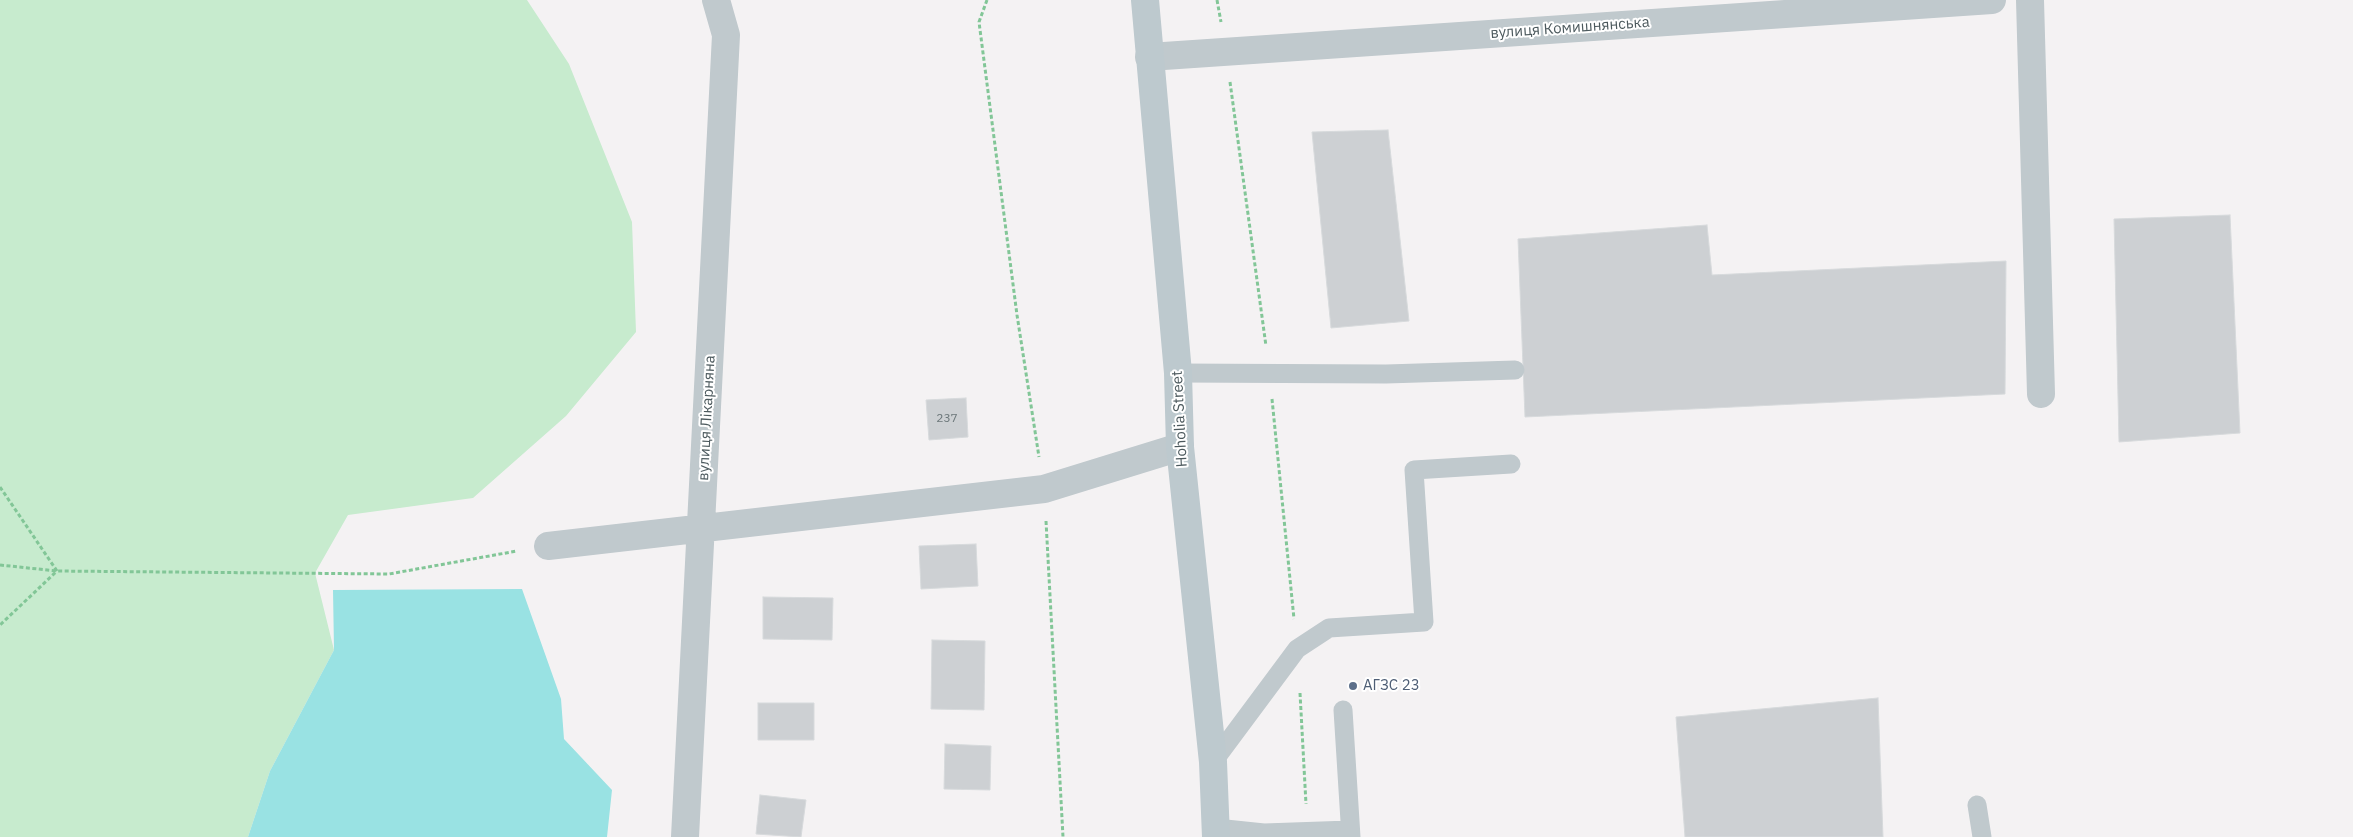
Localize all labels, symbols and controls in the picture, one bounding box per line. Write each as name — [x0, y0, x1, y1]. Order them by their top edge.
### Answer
street label: вулиця Комишнянська — [1490, 13, 1650, 43]
street label: вулиця Лікарняна — [695, 355, 719, 481]
street label: Hoholia Street — [1168, 370, 1192, 468]
house number: 237 — [936, 412, 958, 426]
place label: АГЗС 23 — [1363, 677, 1420, 695]
marker: АГЗС 23 — [1347, 680, 1359, 692]

